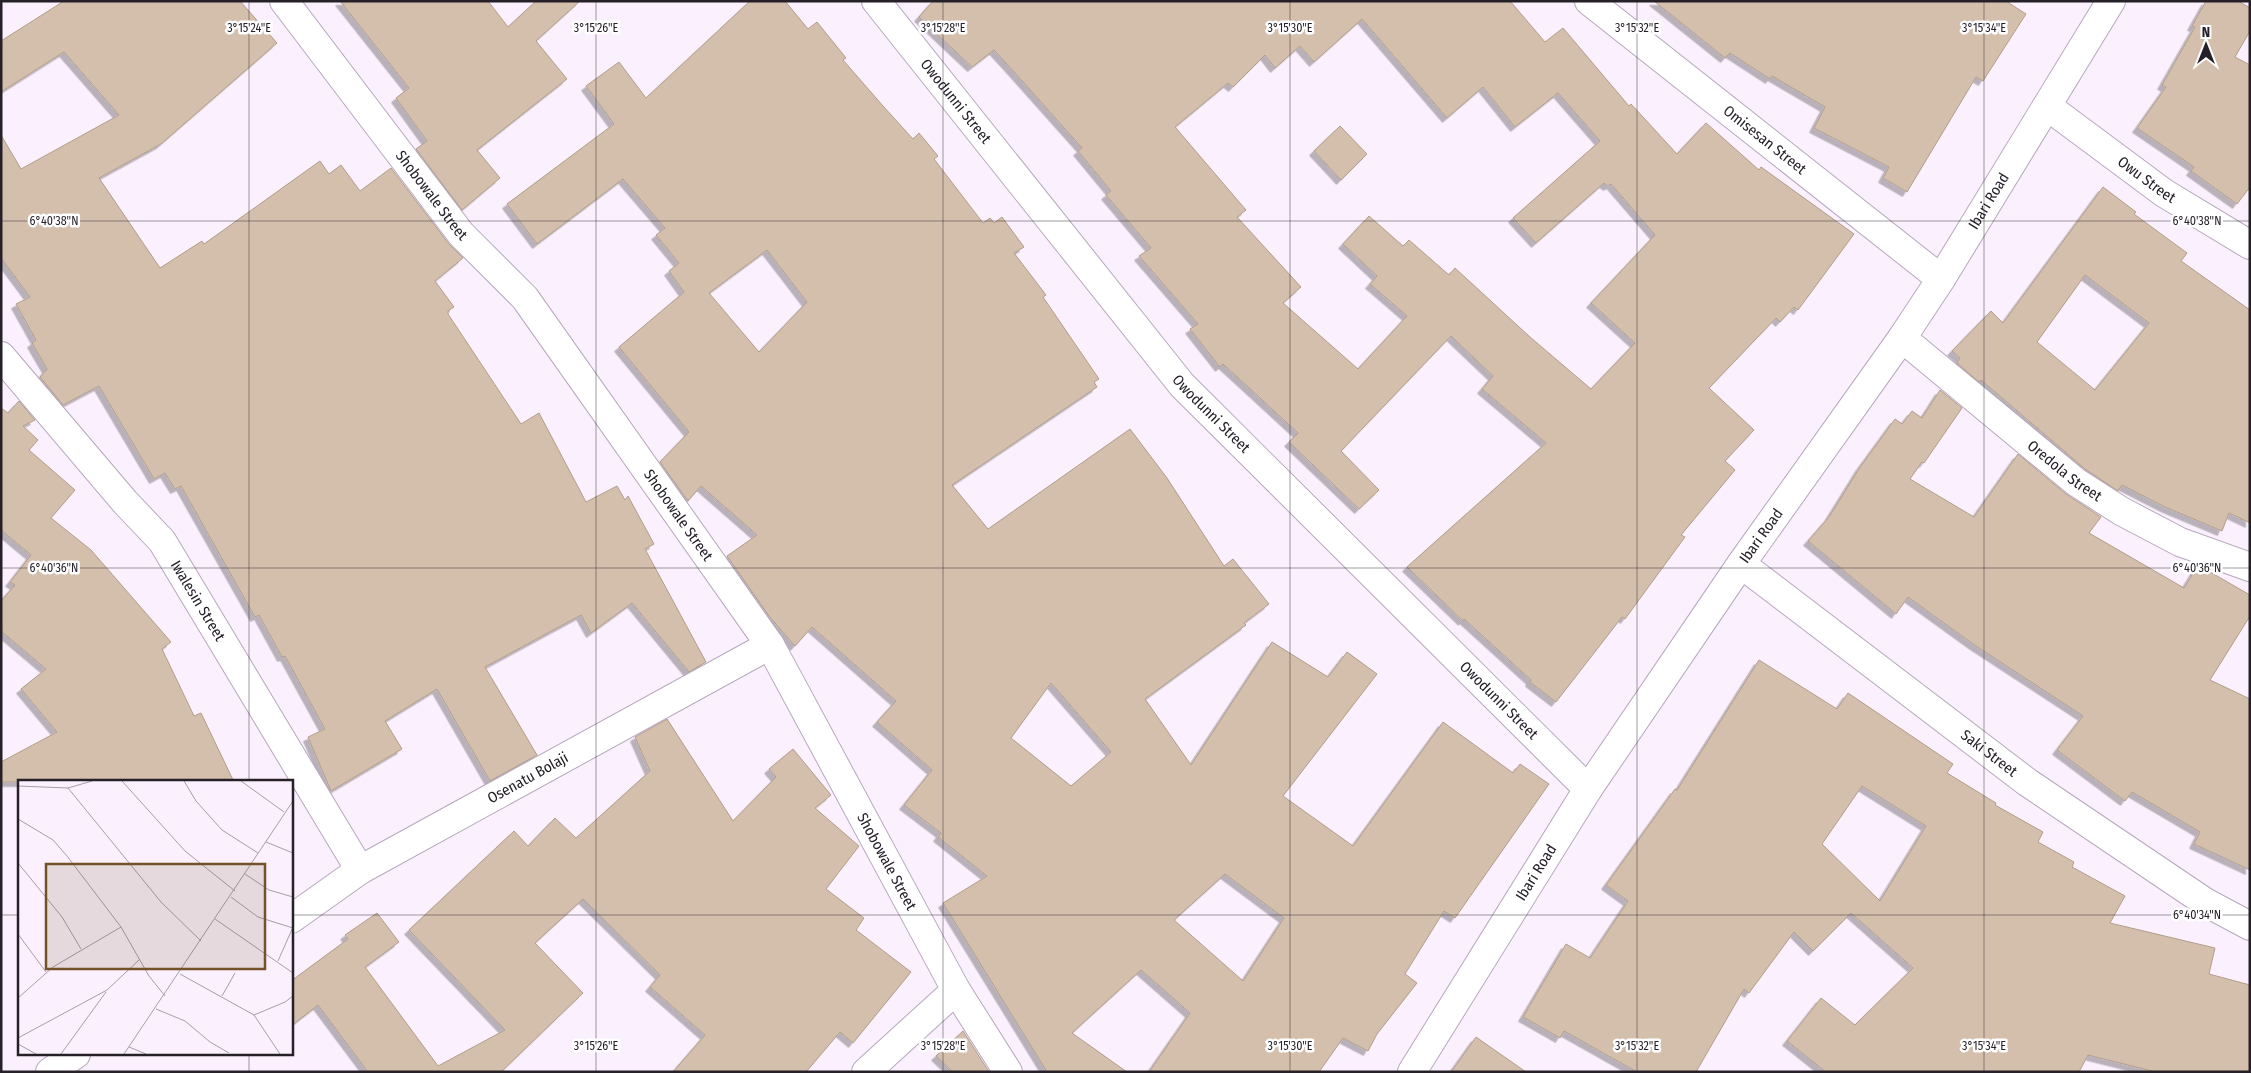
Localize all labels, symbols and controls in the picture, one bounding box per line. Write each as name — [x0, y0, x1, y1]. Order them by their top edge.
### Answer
north arrow — [2181, 20, 2231, 70]
text: 3°15'24"E — [227, 21, 271, 35]
text: 3°15'26"E — [574, 21, 619, 35]
text: 3°15'28"E — [921, 21, 966, 35]
text: 3°15'30"E — [1267, 21, 1313, 35]
text: 3°15'32"E — [1615, 21, 1659, 35]
text: 3°15'34"E — [1962, 21, 2006, 35]
text: N — [2202, 24, 2210, 41]
street label: Owodunni Street — [917, 55, 995, 147]
street label: Omisesan Street — [1720, 102, 1810, 178]
street label: Shobowale Street — [392, 147, 471, 244]
street label: Owu Street — [2114, 153, 2179, 207]
street label: Ibari Road — [1965, 169, 2013, 232]
text: 6°40'38"N — [30, 214, 78, 228]
text: 6°40'38"N — [2173, 214, 2221, 228]
street label: Owodunni Street — [1168, 371, 1254, 457]
street label: Oredola Street — [2024, 436, 2105, 505]
street label: Shobowale Street — [640, 466, 717, 564]
street label: Ibari Road — [1736, 505, 1787, 567]
street label: Iwalesin Street — [167, 557, 229, 644]
text: 6°40'36"N — [30, 561, 78, 575]
text: 6°40'36"N — [2173, 561, 2221, 575]
street label: Owodunni Street — [1456, 658, 1542, 743]
street label: Saki Street — [1957, 726, 2021, 780]
street label: Osenatu Bolaji — [484, 748, 571, 807]
inset map — [18, 780, 292, 1056]
street label: Shobowale Street — [853, 810, 920, 913]
street label: Ibari Road — [1512, 841, 1560, 904]
text: 6°40'34"N — [2173, 908, 2221, 922]
text: 3°15'26"E — [574, 1039, 619, 1053]
text: 3°15'28"E — [921, 1039, 966, 1053]
text: 3°15'30"E — [1267, 1039, 1313, 1053]
text: 3°15'32"E — [1615, 1039, 1659, 1053]
text: 3°15'34"E — [1962, 1039, 2006, 1053]

